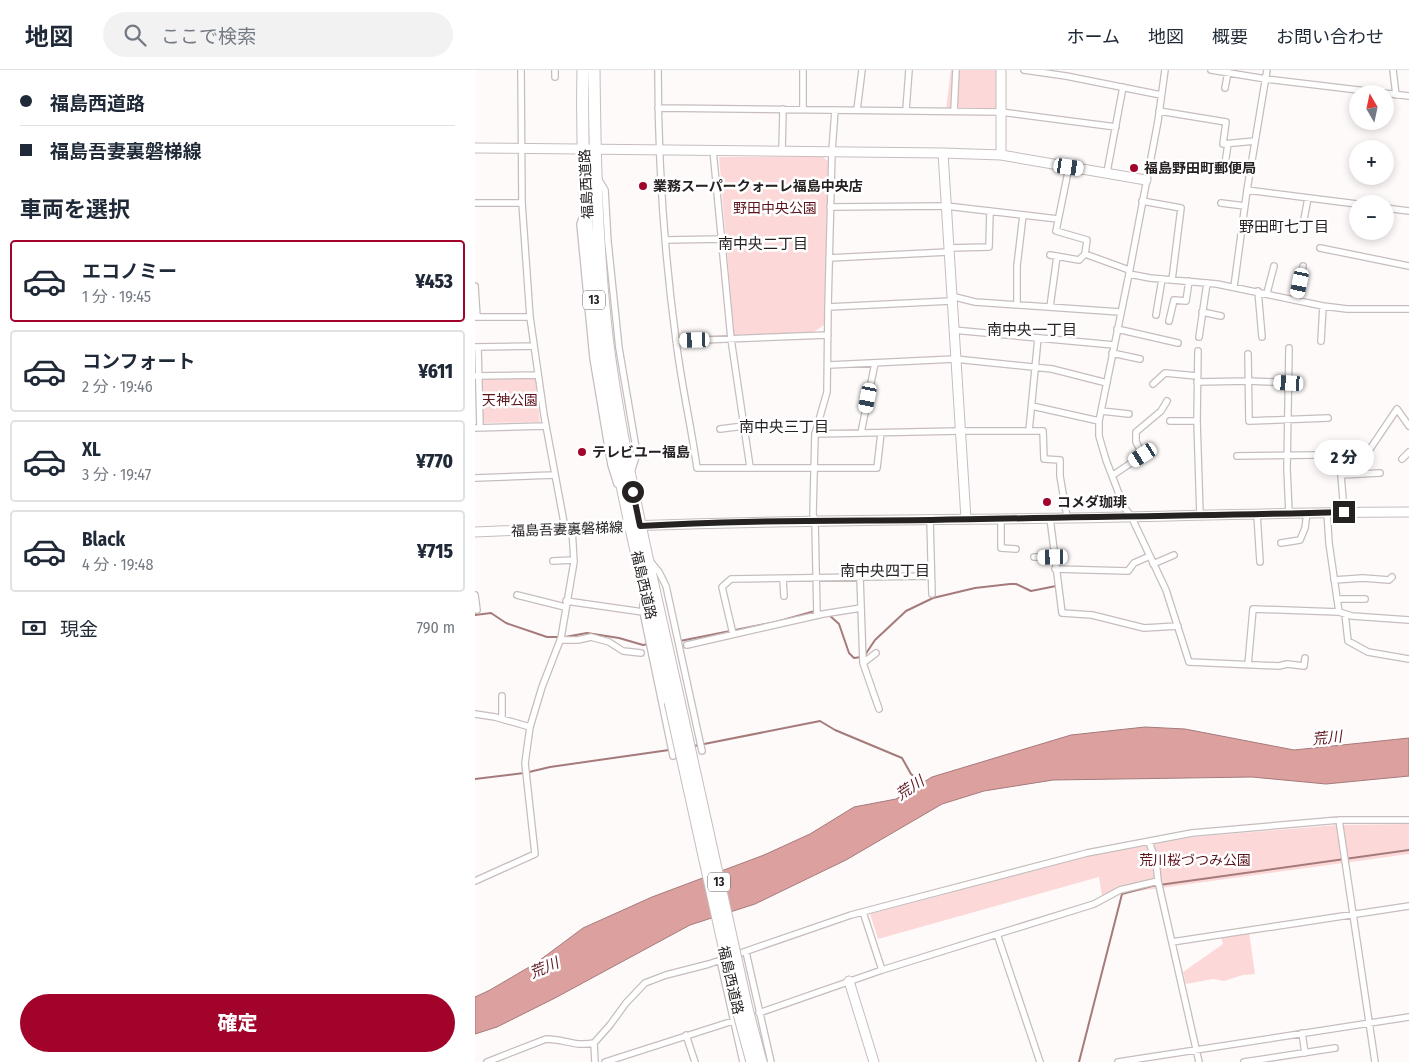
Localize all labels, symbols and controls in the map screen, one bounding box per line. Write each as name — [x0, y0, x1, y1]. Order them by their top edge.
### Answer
search box — [103, 12, 453, 57]
icon: search — [121, 21, 149, 49]
text: 地図 — [25, 23, 73, 51]
text: ここで検索 — [161, 25, 256, 48]
text: ホーム — [1067, 26, 1120, 48]
text: 地図 — [1148, 26, 1184, 48]
text: 概要 — [1212, 26, 1248, 48]
text: お問い合わせ — [1276, 26, 1384, 48]
north arrow — [1349, 85, 1394, 130]
map controls — [1349, 85, 1394, 240]
text: 福島西道路 — [50, 92, 145, 115]
text: 福島吾妻裏磐梯線 — [50, 140, 202, 163]
button: + — [1349, 140, 1394, 185]
street label: 福島西道路 — [576, 149, 597, 219]
car — [1053, 157, 1084, 177]
place label: 福島野田町郵便局 — [1144, 160, 1256, 177]
marker: 福島野田町郵便局 — [1128, 162, 1140, 174]
place label: 業務スーパークォーレ福島中央店 — [653, 178, 863, 195]
marker: 業務スーパークォーレ福島中央店 — [637, 180, 649, 192]
button: − — [1349, 195, 1394, 240]
text: 車両を選択 — [20, 196, 130, 223]
park label: 野田中央公園 — [733, 200, 817, 217]
district label: 野田町七丁目 — [1239, 218, 1329, 236]
district label: 南中央二丁目 — [718, 235, 808, 253]
icon: car — [22, 259, 67, 304]
text: エコノミー — [82, 260, 177, 283]
car — [1289, 267, 1310, 299]
text: ¥453 — [415, 270, 453, 293]
text: 1 分 · 19:45 — [82, 287, 151, 306]
road number: 13 — [583, 290, 605, 310]
district label: 南中央一丁目 — [987, 321, 1077, 339]
car — [679, 332, 710, 348]
icon: car — [22, 349, 67, 394]
text: コンフォート — [82, 350, 195, 373]
text: ¥611 — [418, 360, 453, 383]
car — [1273, 375, 1304, 391]
text: 2 分 · 19:46 — [82, 377, 153, 396]
car — [857, 382, 878, 414]
park label: 天神公園 — [482, 392, 538, 409]
district label: 南中央三丁目 — [739, 418, 829, 436]
text: XL — [82, 438, 101, 461]
icon: car — [22, 439, 67, 484]
callout: 2 分 — [1314, 440, 1374, 474]
car — [1126, 441, 1159, 469]
place label: テレビユー福島 — [592, 444, 690, 461]
marker: テレビユー福島 — [576, 446, 588, 458]
text: 2 分 — [1331, 448, 1357, 467]
text: ¥770 — [416, 450, 453, 473]
text: 3 分 · 19:47 — [82, 465, 151, 484]
route start — [622, 481, 644, 503]
place label: コメダ珈琲 — [1057, 494, 1127, 511]
marker: コメダ珈琲 — [1041, 496, 1053, 508]
route end — [1333, 501, 1355, 523]
street label: 福島吾妻裏磐梯線 — [511, 519, 623, 540]
text: Black — [82, 528, 125, 551]
icon: car — [22, 529, 67, 574]
text: ¥715 — [417, 540, 453, 563]
street label: 福島西道路 — [627, 549, 660, 621]
car — [1037, 549, 1068, 565]
text: 4 分 · 19:48 — [82, 555, 154, 574]
district label: 南中央四丁目 — [840, 562, 930, 580]
icon: cash — [20, 614, 48, 642]
text: 現金 — [60, 618, 98, 641]
text: 790 m — [417, 618, 455, 637]
water label: 荒川 — [1311, 727, 1345, 749]
water label: 荒川 — [893, 771, 929, 804]
park label: 荒川桜づつみ公園 — [1139, 852, 1251, 869]
road number: 13 — [708, 872, 730, 892]
street label: 福島西道路 — [714, 944, 747, 1016]
water label: 荒川 — [527, 953, 563, 982]
button: 確定 — [20, 994, 455, 1052]

